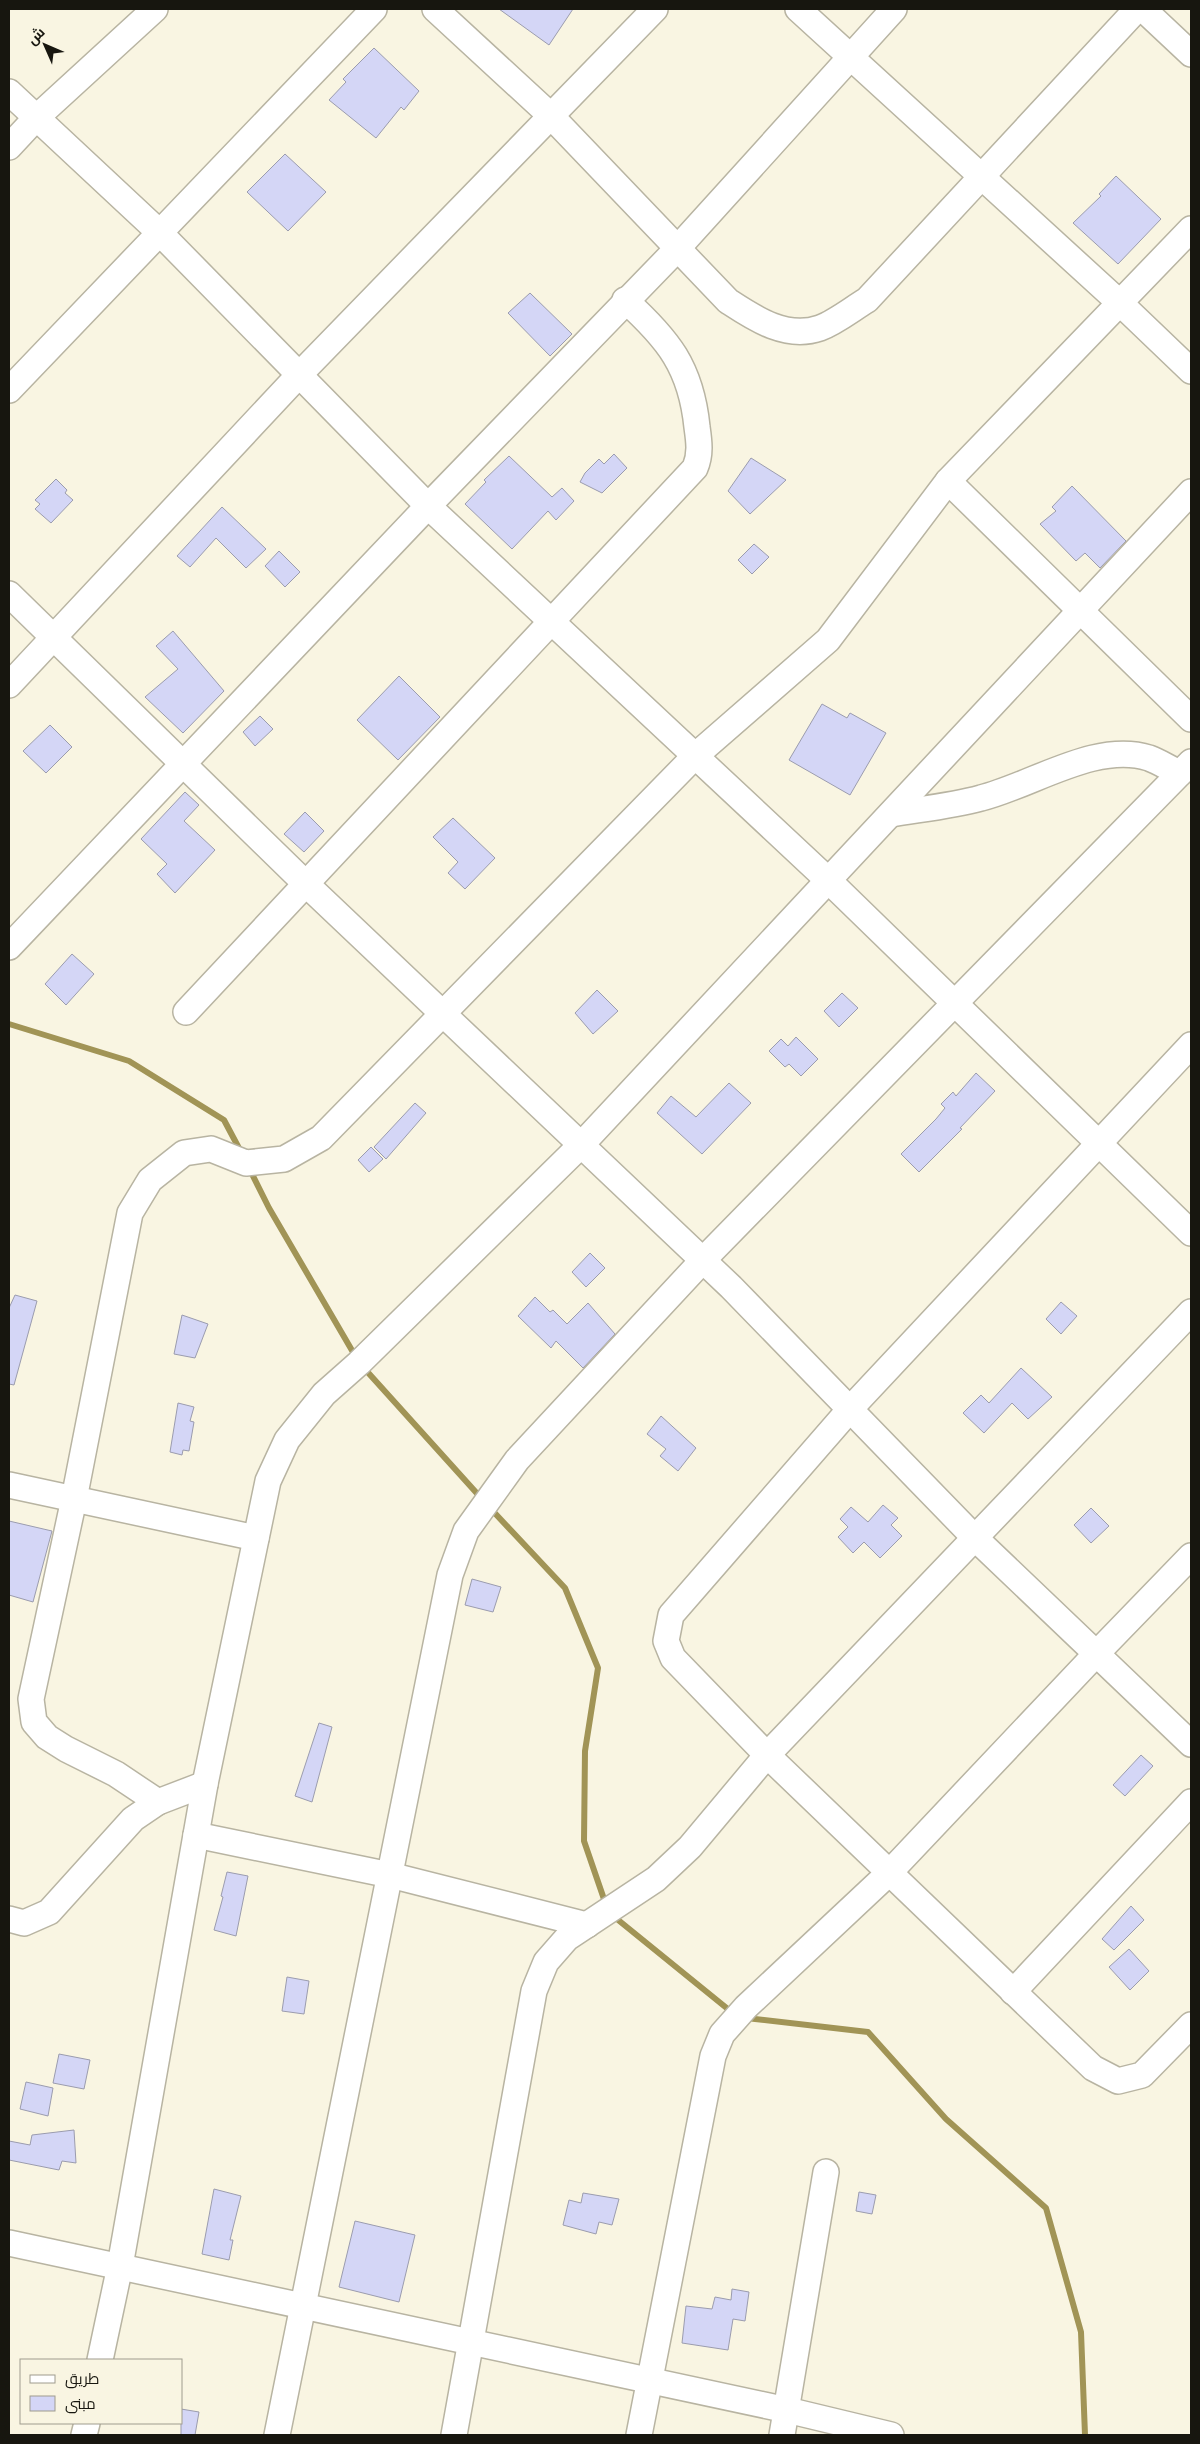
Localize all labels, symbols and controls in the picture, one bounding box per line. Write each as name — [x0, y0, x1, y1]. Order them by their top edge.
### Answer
north arrow — [20, 20, 70, 70]
text: ش — [24, 24, 49, 49]
legend — [20, 2359, 182, 2424]
text: طريق — [65, 2370, 99, 2389]
text: مبنى — [65, 2395, 96, 2414]

